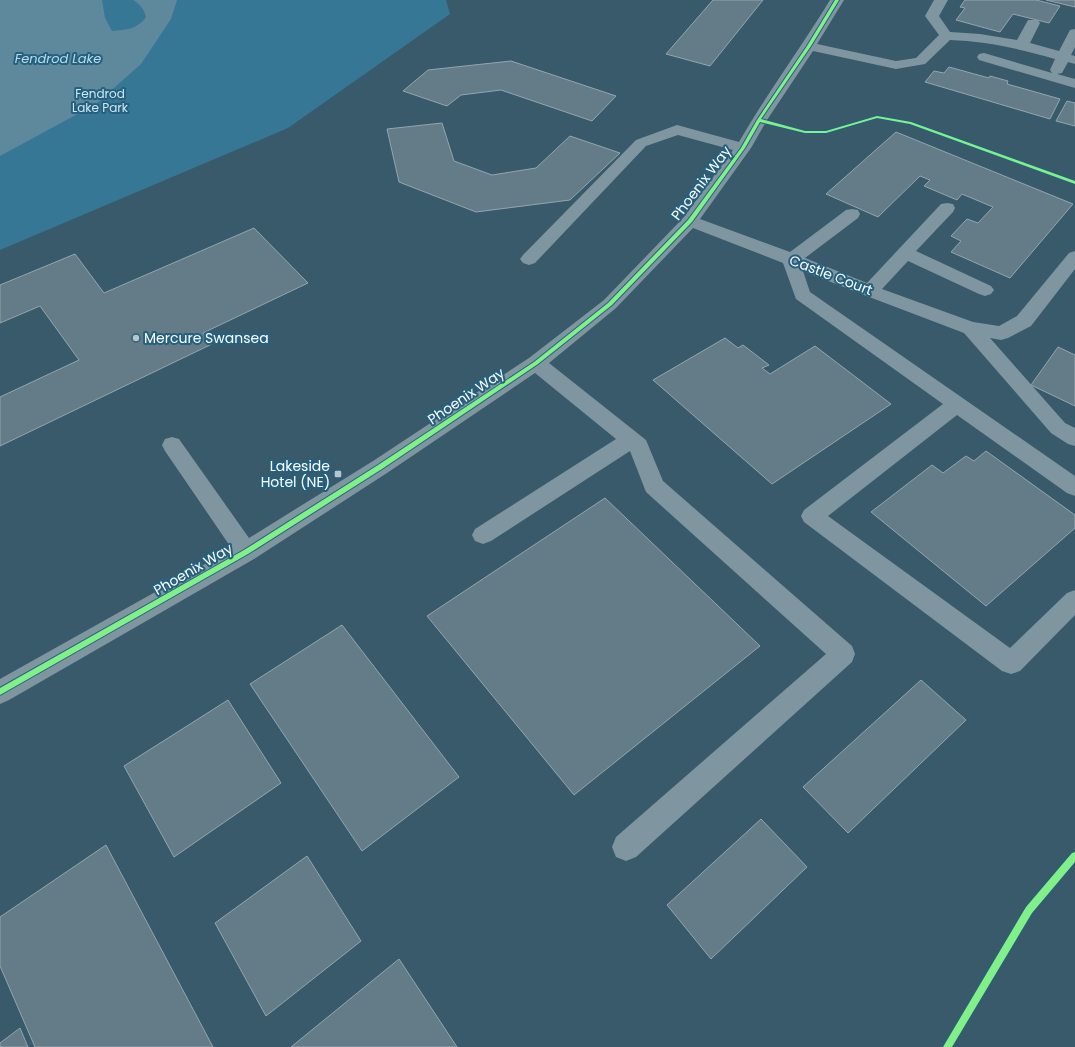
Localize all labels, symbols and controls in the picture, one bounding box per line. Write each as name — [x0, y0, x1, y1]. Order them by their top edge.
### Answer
water label: Fendrod Lake — [15, 49, 101, 68]
park label: Fendrod Lake Park — [72, 85, 129, 116]
street label: Phoenix Way — [666, 142, 736, 224]
street label: Castle Court — [787, 250, 875, 300]
place label: Mercure Swansea — [144, 328, 269, 348]
marker: Mercure Swansea — [131, 333, 141, 343]
street label: Phoenix Way — [424, 363, 508, 429]
place label: Lakeside Hotel (NE) — [261, 456, 330, 492]
marker: Lakeside Hotel (NE) — [333, 469, 343, 479]
street label: Phoenix Way — [150, 538, 236, 600]

